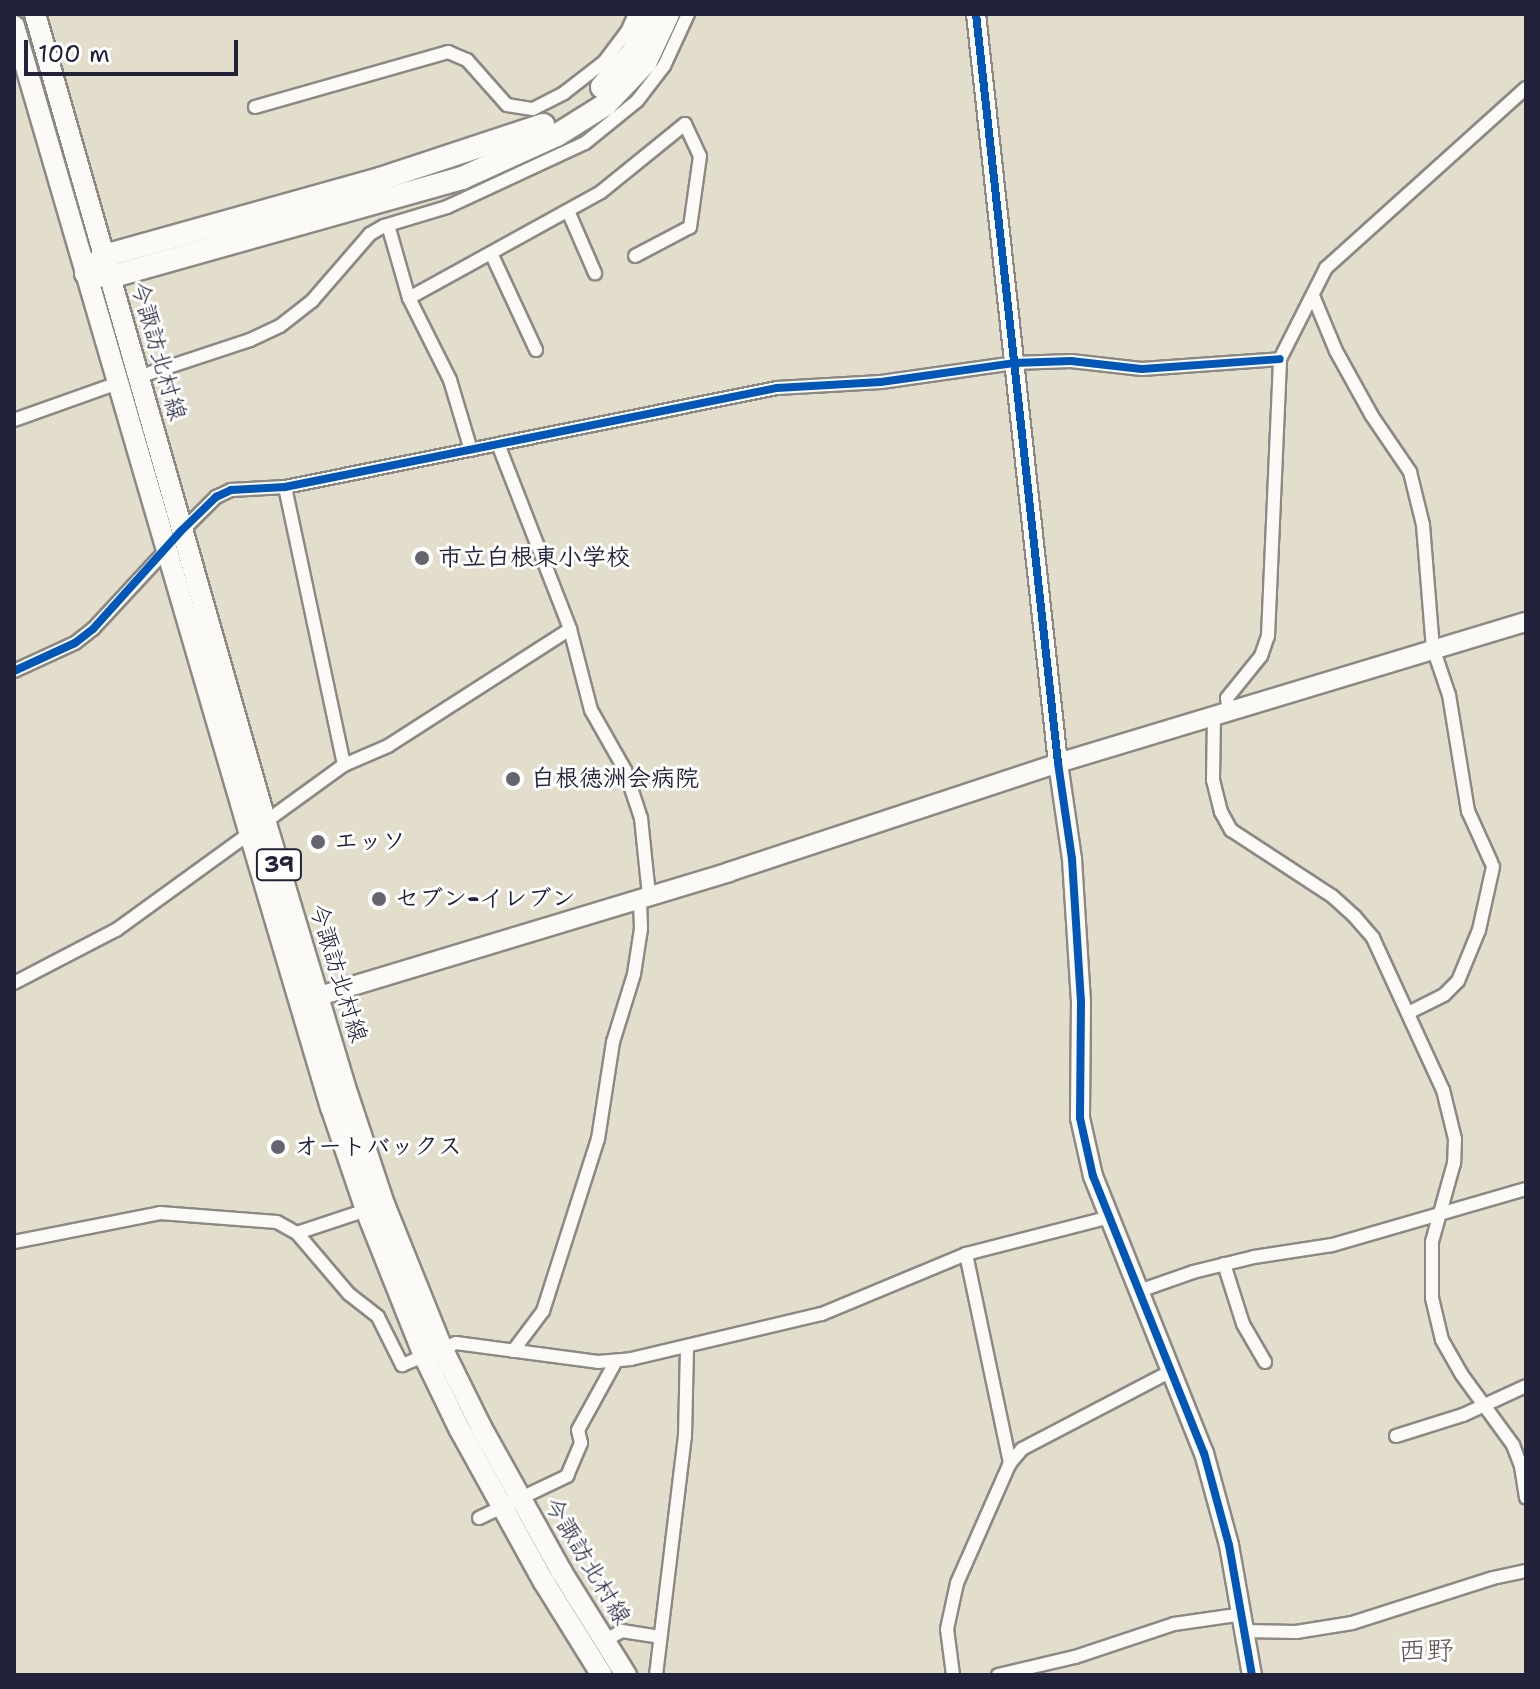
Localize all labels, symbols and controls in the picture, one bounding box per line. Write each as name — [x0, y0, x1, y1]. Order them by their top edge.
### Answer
scale bar — [28, 24, 242, 74]
text: 100 m — [38, 38, 110, 70]
street label: 今諏訪北村線 — [124, 278, 192, 424]
place label: 市立白根東小学校 — [438, 544, 630, 572]
marker: 市立白根東小学校 — [413, 549, 431, 567]
place label: 白根徳洲会病院 — [531, 765, 699, 793]
marker: 白根徳洲会病院 — [502, 768, 524, 790]
place label: エッソ — [334, 828, 406, 856]
marker: エッソ — [309, 833, 327, 851]
road number: 39 — [255, 847, 303, 883]
place label: セブン-イレブン — [395, 885, 575, 913]
marker: セブン-イレブン — [370, 890, 388, 908]
street label: 今諏訪北村線 — [303, 900, 373, 1046]
place label: オートバックス — [294, 1133, 462, 1161]
marker: オートバックス — [269, 1138, 287, 1156]
street label: 今諏訪北村線 — [538, 1492, 636, 1630]
district label: 西野 — [1398, 1633, 1454, 1667]

